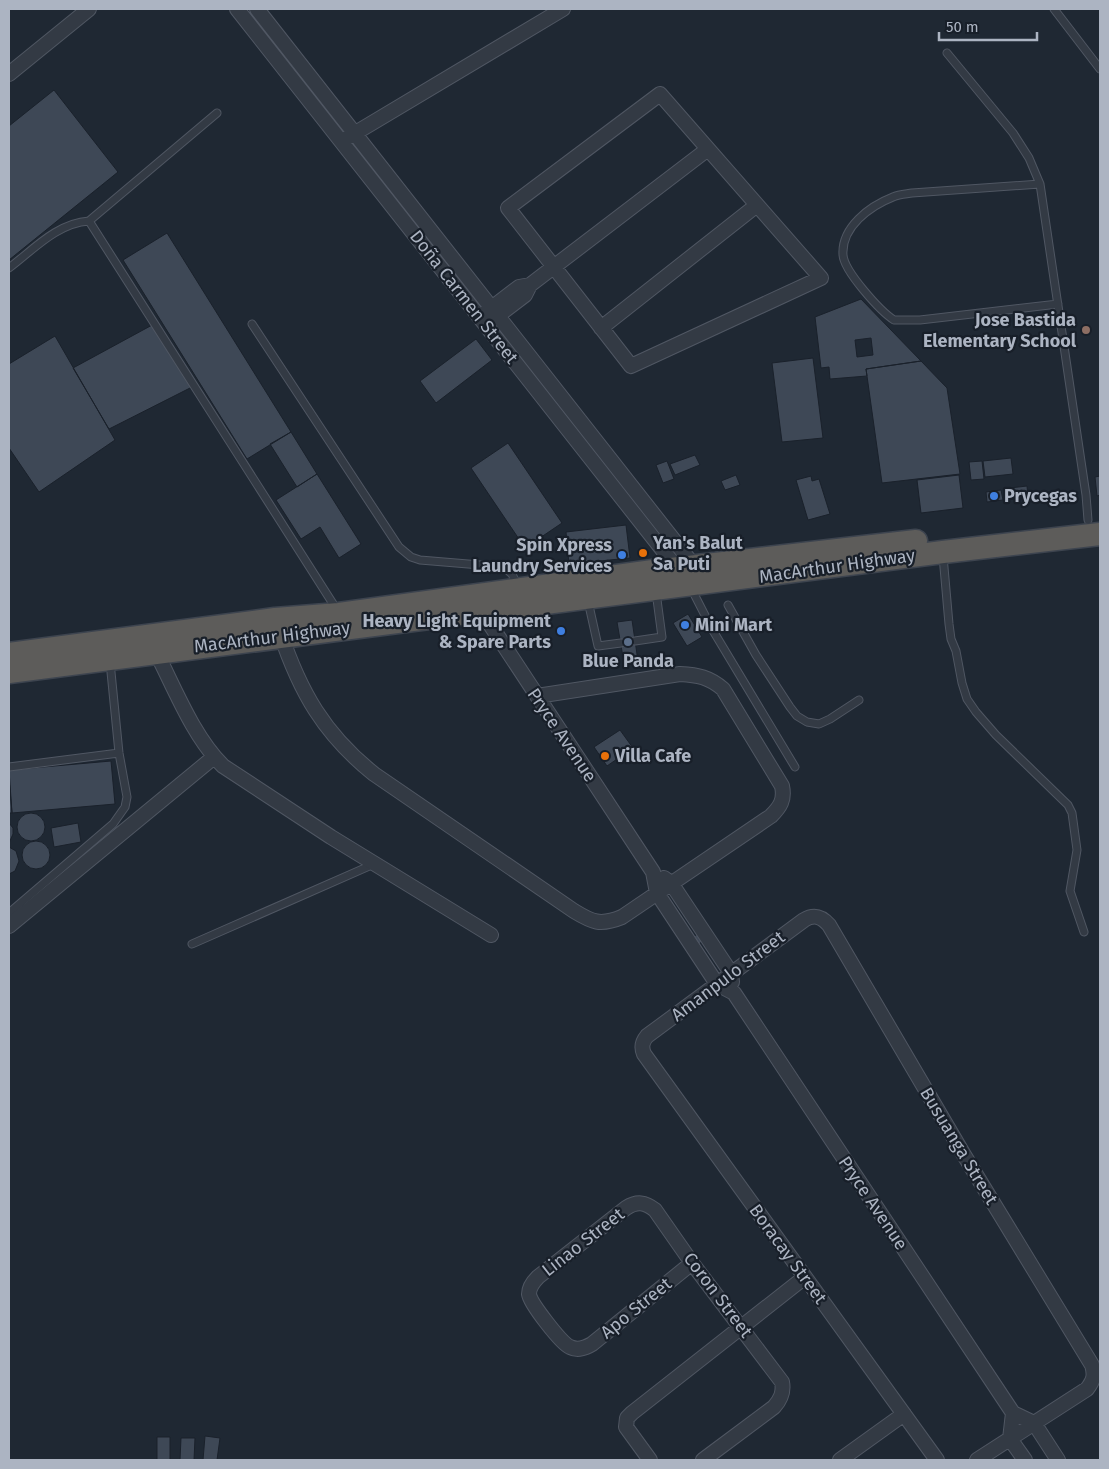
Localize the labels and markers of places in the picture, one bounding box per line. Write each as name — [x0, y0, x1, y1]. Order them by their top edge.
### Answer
place label: Jose Bastida Elementary School — [923, 309, 1077, 352]
marker: Jose Bastida Elementary School — [1080, 324, 1092, 336]
place label: Prycegas — [1004, 485, 1077, 507]
marker: Prycegas — [988, 490, 1000, 502]
place label: Yan's Balut Sa Puti — [652, 532, 744, 575]
place label: Spin Xpress Laundry Services — [472, 534, 612, 577]
marker: Yan's Balut Sa Puti — [637, 547, 649, 559]
marker: Spin Xpress Laundry Services — [616, 549, 628, 561]
place label: Heavy Light Equipment & Spare Parts — [363, 610, 552, 653]
place label: Mini Mart — [695, 614, 773, 636]
marker: Mini Mart — [679, 619, 691, 631]
marker: Heavy Light Equipment & Spare Parts — [555, 625, 567, 637]
marker: Blue Panda — [622, 636, 634, 648]
place label: Blue Panda — [582, 650, 674, 672]
place label: Villa Cafe — [614, 745, 691, 767]
marker: Villa Cafe — [599, 750, 611, 762]

